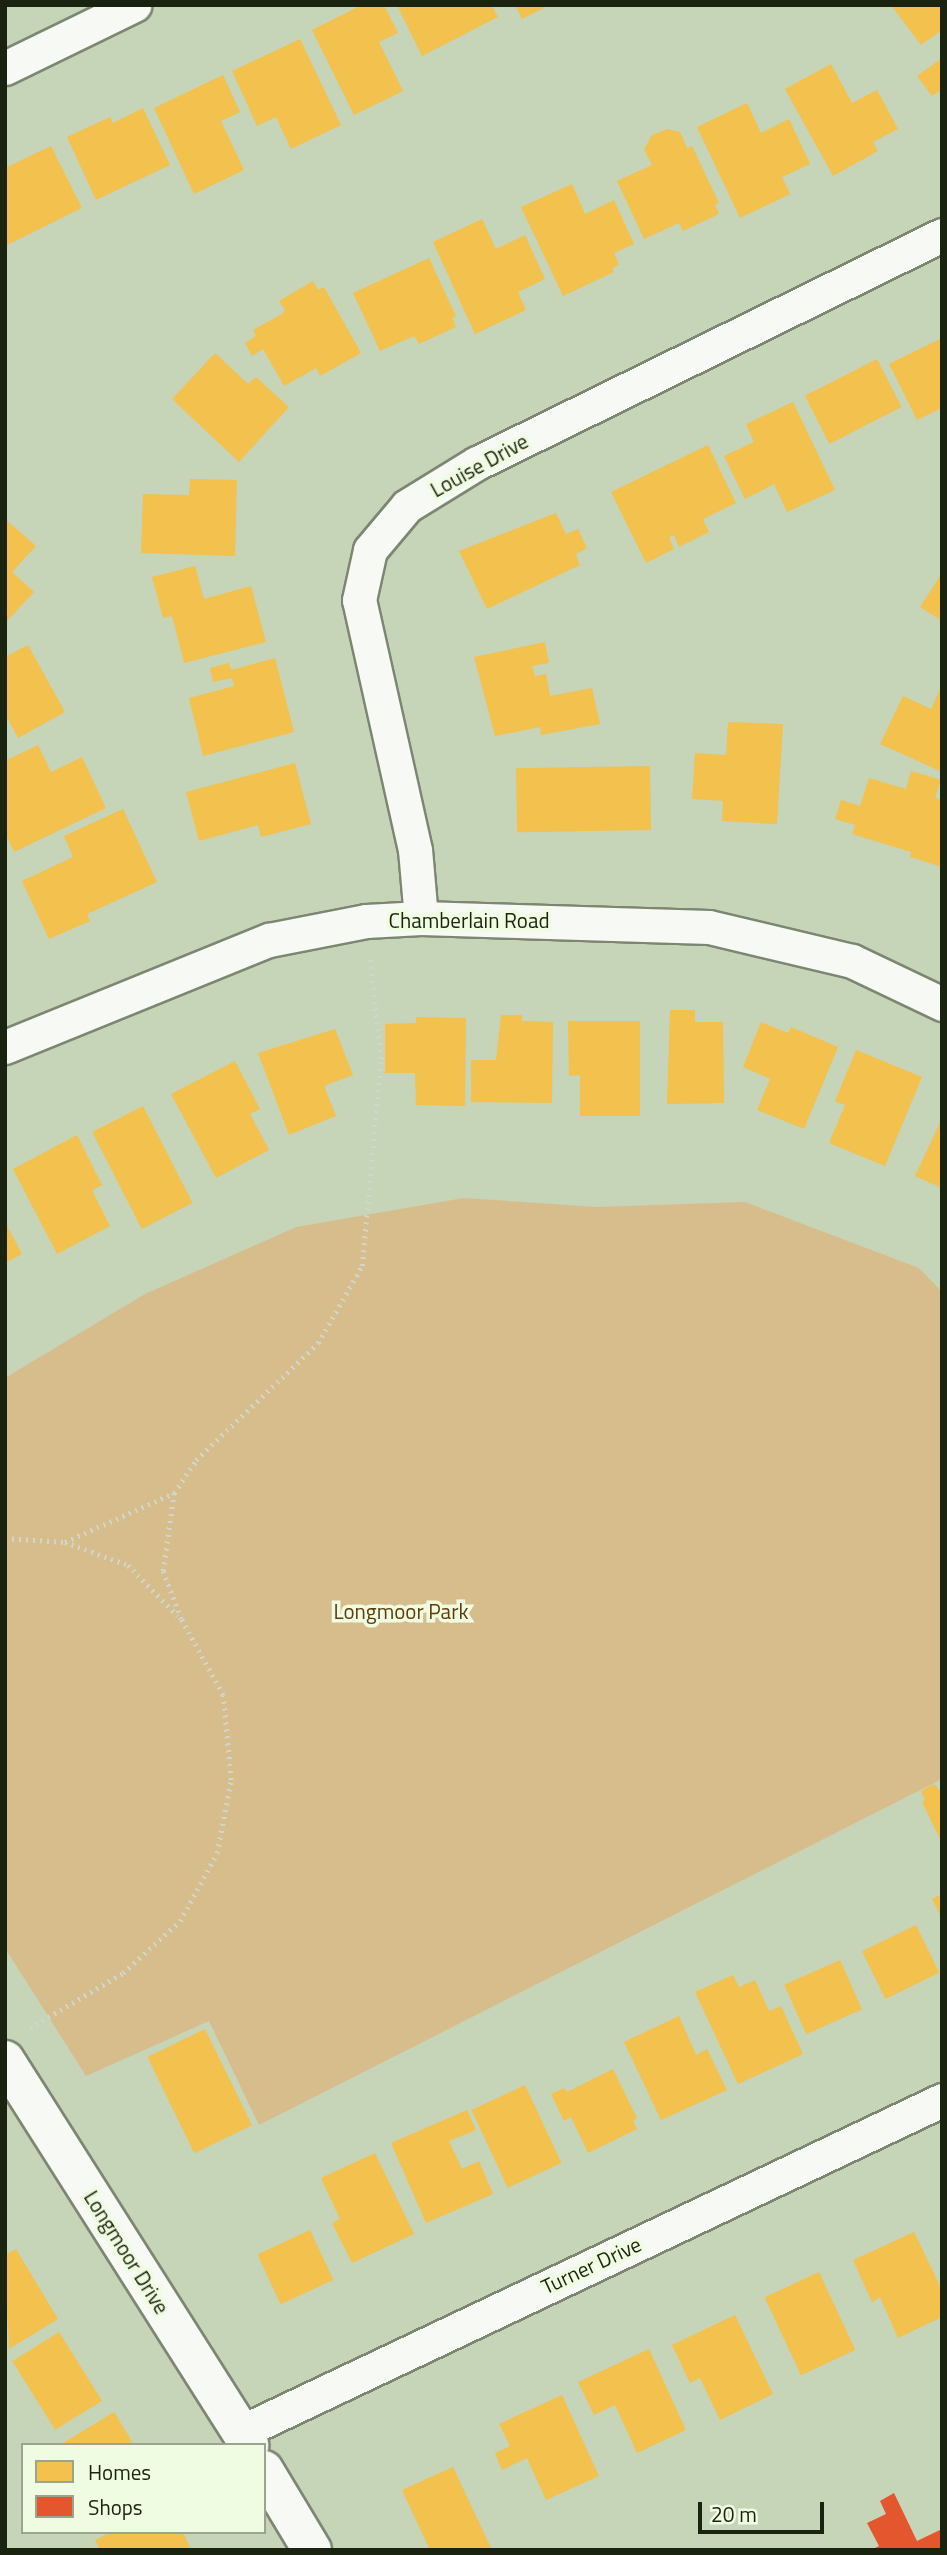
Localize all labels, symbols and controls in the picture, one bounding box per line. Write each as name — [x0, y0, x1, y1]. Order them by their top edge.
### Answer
street label: Louise Drive — [426, 428, 532, 502]
street label: Chamberlain Road — [388, 907, 550, 933]
park label: Longmoor Park — [334, 1598, 468, 1624]
street label: Longmoor Drive — [79, 2186, 175, 2318]
street label: Turner Drive — [537, 2231, 645, 2299]
legend — [21, 2443, 266, 2534]
text: Homes — [88, 2456, 151, 2488]
scale bar — [702, 2488, 828, 2532]
text: Shops — [88, 2491, 143, 2523]
text: 20 m — [711, 2498, 757, 2530]

